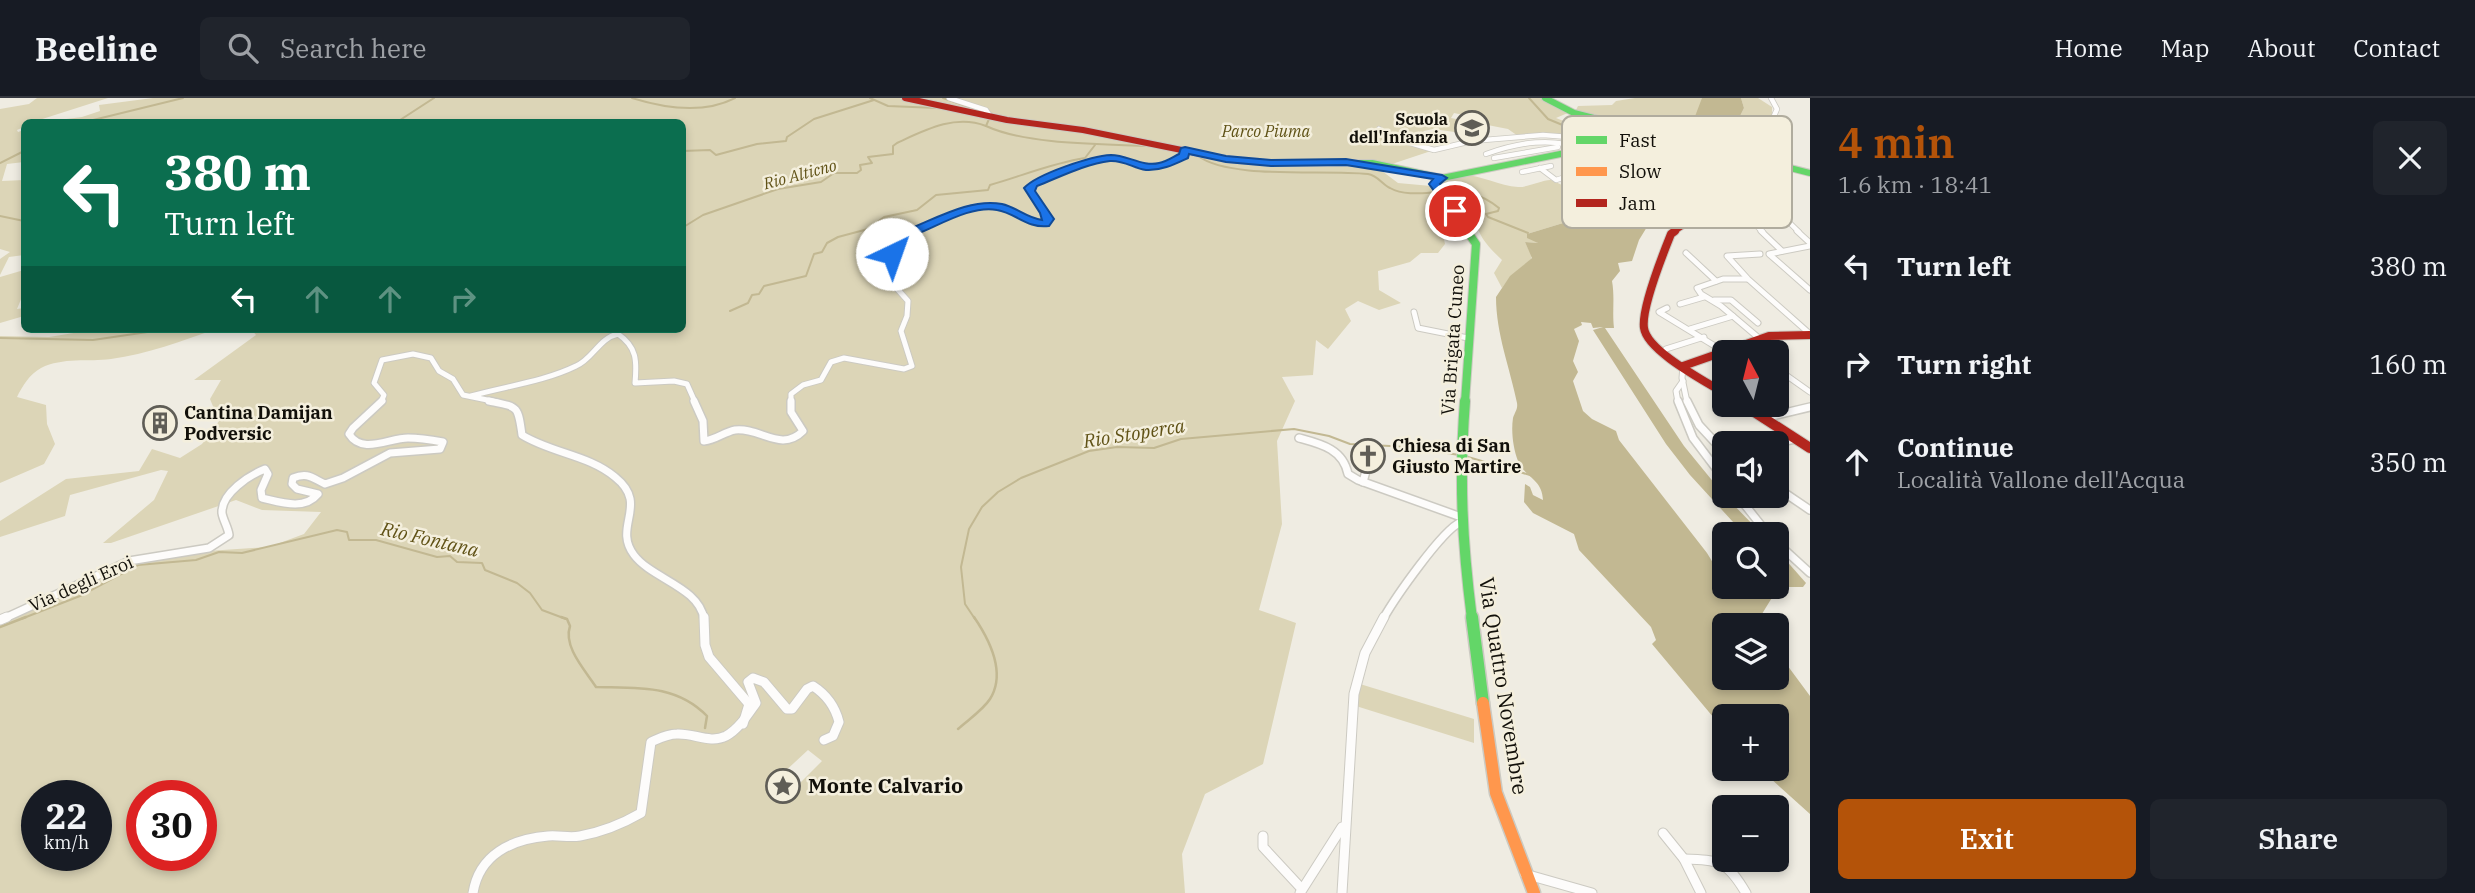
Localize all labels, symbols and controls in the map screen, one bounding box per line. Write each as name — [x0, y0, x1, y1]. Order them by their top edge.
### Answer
search box — [200, 17, 690, 80]
text: Beeline — [35, 27, 158, 70]
icon: search — [224, 29, 262, 67]
text: Search here — [280, 31, 426, 65]
text: Home — [2055, 32, 2123, 64]
text: Map — [2161, 32, 2209, 64]
text: About — [2247, 32, 2315, 64]
text: Contact — [2353, 32, 2440, 64]
place label: Scuola dell'Infanzia — [1349, 109, 1448, 147]
school or university icon: Scuola dell'Infanzia — [1453, 109, 1491, 147]
text: 4 min — [1838, 115, 1955, 170]
legend — [1562, 116, 1792, 228]
park label: Parco Piuma — [1221, 121, 1310, 141]
button: close — [2373, 121, 2447, 195]
text: Fast — [1619, 128, 1657, 152]
text: 380 m — [164, 140, 311, 203]
icon: left — [49, 147, 140, 238]
water label: Rio Alticno — [760, 155, 839, 194]
text: Slow — [1619, 159, 1661, 183]
text: 1.6 km · 18:41 — [1838, 169, 1992, 199]
pin — [1425, 181, 1485, 241]
text: Jam — [1619, 191, 1656, 215]
icon: arrive — [1436, 192, 1474, 230]
text: Turn left — [164, 202, 295, 244]
position arrow — [855, 217, 929, 291]
icon: left — [1838, 247, 1876, 285]
text: Turn left — [1897, 249, 2011, 283]
text: 380 m — [2369, 249, 2447, 283]
street label: Via Brigata Cuneo — [1436, 264, 1469, 416]
icon: left — [225, 280, 263, 318]
icon: ahead — [298, 280, 336, 318]
icon: ahead — [371, 280, 409, 318]
icon: right — [444, 280, 482, 318]
north arrow — [1712, 340, 1788, 416]
map controls — [1712, 340, 1789, 872]
icon: right — [1838, 345, 1876, 383]
text: Turn right — [1897, 347, 2031, 381]
text: 160 m — [2369, 347, 2447, 381]
place label: Cantina Damijan Podversic — [184, 401, 333, 445]
building icon: Cantina Damijan Podversic — [141, 404, 179, 442]
water label: Rio Stoperca — [1081, 413, 1187, 453]
text: Continue — [1897, 430, 2014, 464]
button: sound — [1712, 431, 1789, 508]
place label: Chiesa di San Giusto Martire — [1392, 434, 1522, 478]
church icon: Chiesa di San Giusto Martire — [1349, 437, 1387, 475]
icon: ahead — [1838, 443, 1876, 481]
text: 350 m — [2369, 445, 2447, 479]
text: Località Vallone dell'Acqua — [1897, 464, 2185, 494]
water label: Rio Fontana — [378, 516, 482, 562]
button: search — [1712, 522, 1789, 599]
street label: Via degli Eroi — [25, 550, 137, 617]
street label: Via Quattro Novembre — [1473, 575, 1535, 797]
button: layers — [1712, 613, 1789, 690]
button: + — [1712, 704, 1789, 781]
place icon: Monte Calvario — [764, 767, 802, 805]
place label: Monte Calvario — [808, 771, 963, 799]
speed limit sign: 30 — [126, 780, 217, 871]
text: 22 — [45, 793, 88, 839]
button: − — [1712, 795, 1789, 872]
button: Exit — [1838, 799, 2136, 879]
button: Share — [2150, 799, 2447, 879]
text: km/h — [44, 831, 89, 854]

